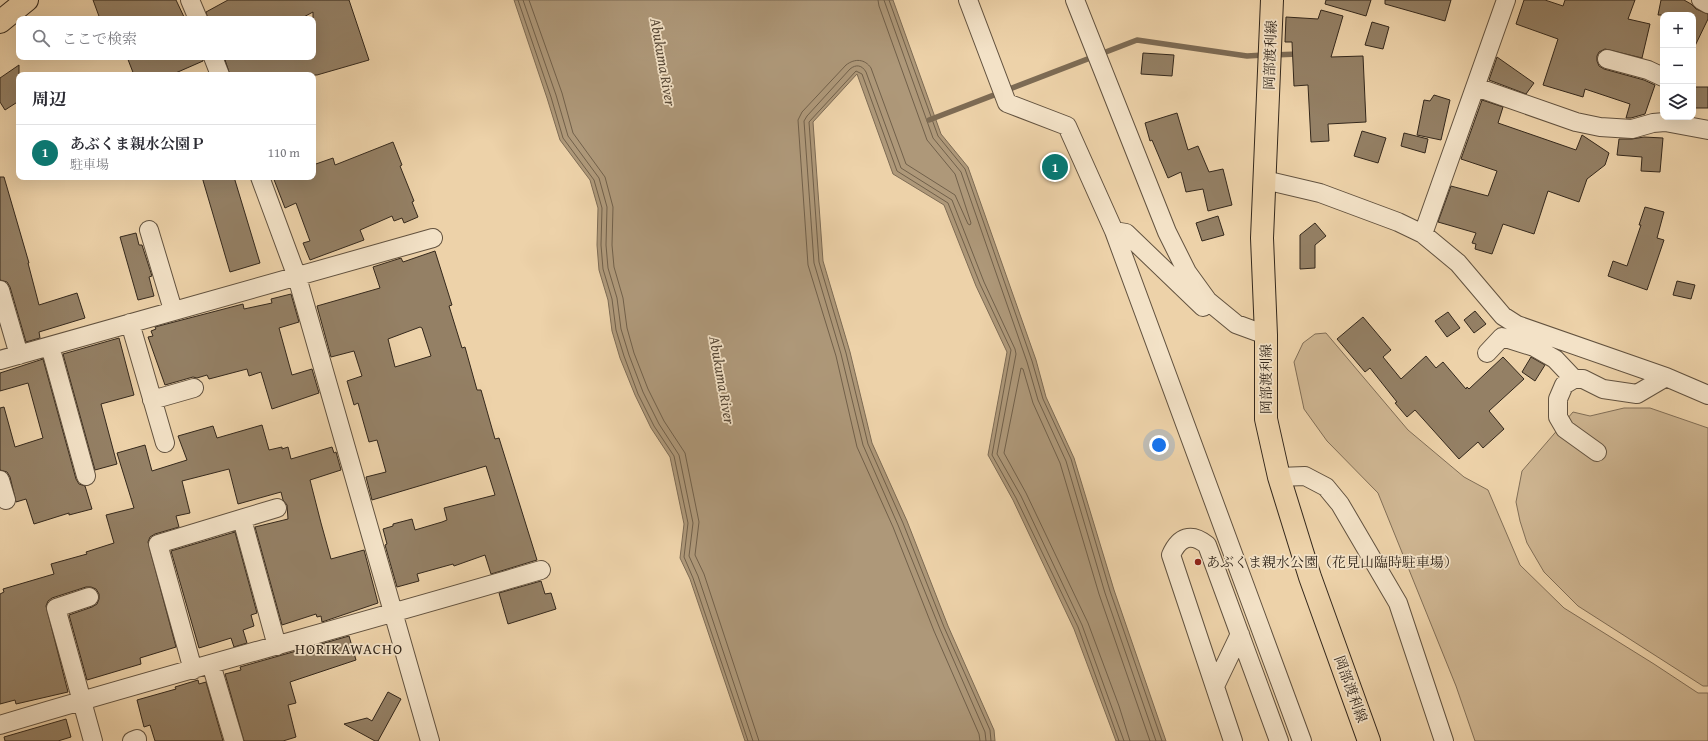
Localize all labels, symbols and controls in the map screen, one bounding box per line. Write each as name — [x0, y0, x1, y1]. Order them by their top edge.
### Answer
map controls — [1660, 12, 1696, 120]
button: + — [1660, 12, 1696, 48]
water label: Abukuma River — [645, 15, 682, 108]
search box — [16, 16, 316, 60]
street label: 岡部渡利線 — [1259, 20, 1281, 90]
icon: search — [30, 27, 52, 49]
text: ここで検索 — [62, 28, 137, 49]
button: − — [1660, 48, 1696, 84]
button: layers — [1660, 84, 1696, 120]
text: 周辺 — [32, 86, 66, 111]
text: あぶくま親水公園Ｐ — [70, 133, 205, 154]
text: 1 — [42, 143, 48, 162]
text: 110 m — [268, 143, 300, 162]
pin: 1 — [1042, 152, 1068, 182]
text: 駐車場 — [70, 155, 109, 174]
water label: Abukuma River — [704, 333, 741, 426]
street label: 岡部渡利線 — [1256, 344, 1276, 414]
your location — [1149, 435, 1169, 455]
place label: あぶくま親水公園（花見山臨時駐車場） — [1206, 552, 1458, 572]
marker: あぶくま親水公園（花見山臨時駐車場） — [1193, 557, 1203, 567]
district label: HORIKAWACHO — [295, 638, 403, 659]
street label: 岡部渡利線 — [1330, 653, 1372, 725]

